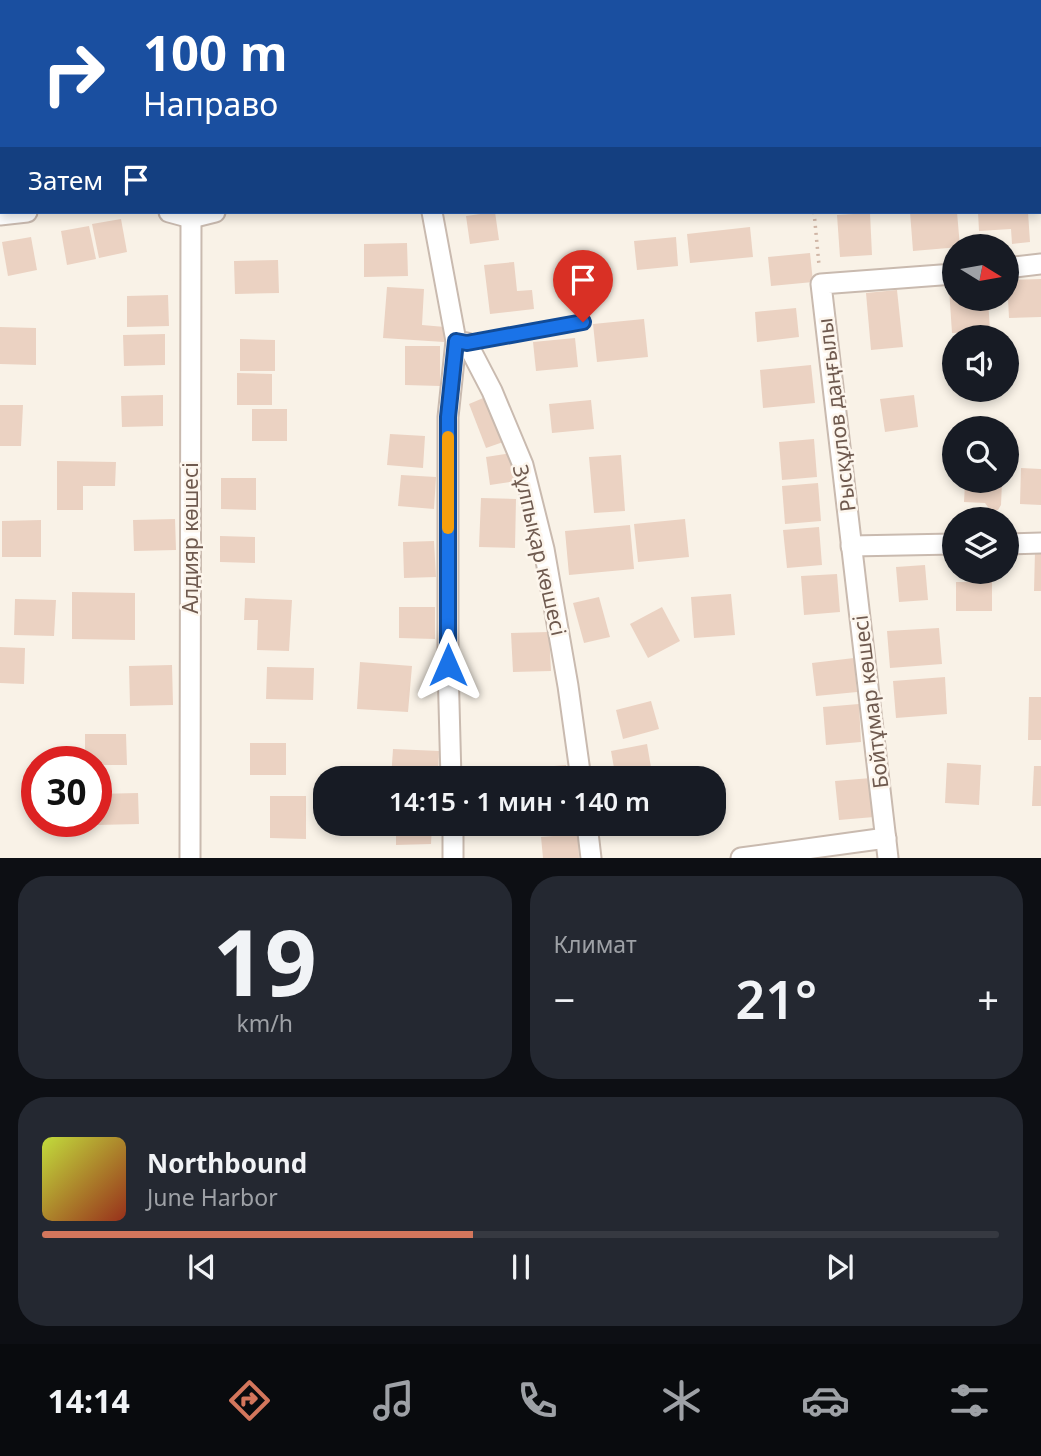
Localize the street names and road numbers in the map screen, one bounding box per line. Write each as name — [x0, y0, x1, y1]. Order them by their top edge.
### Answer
street label: Рысқұлов даңғылы — [810, 317, 862, 513]
street label: Алдияр көшесі — [176, 462, 204, 614]
street label: Зұлпықар көшесі — [507, 462, 573, 638]
street label: Бойтұмар көшесі — [845, 614, 895, 790]

